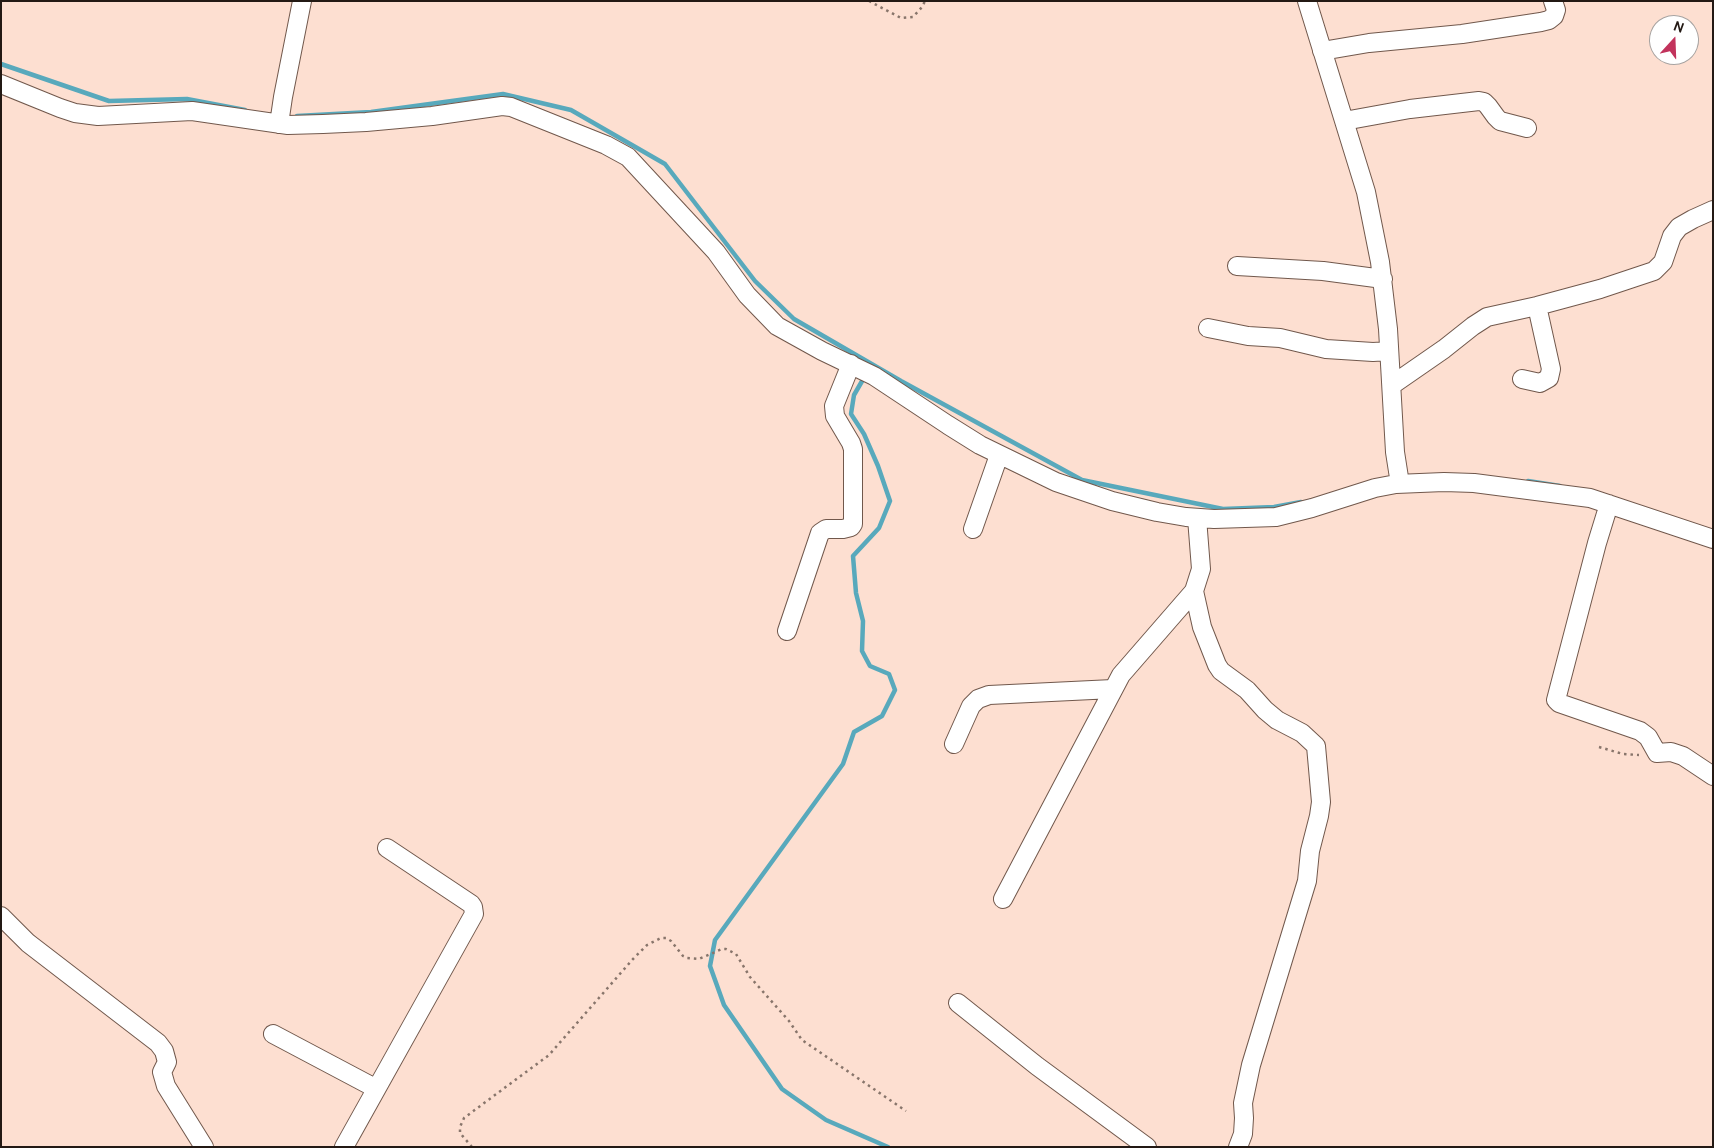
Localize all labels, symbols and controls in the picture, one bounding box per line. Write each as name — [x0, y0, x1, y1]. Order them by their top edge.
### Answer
north arrow — [1649, 15, 1699, 65]
text: N — [1671, 17, 1687, 37]

